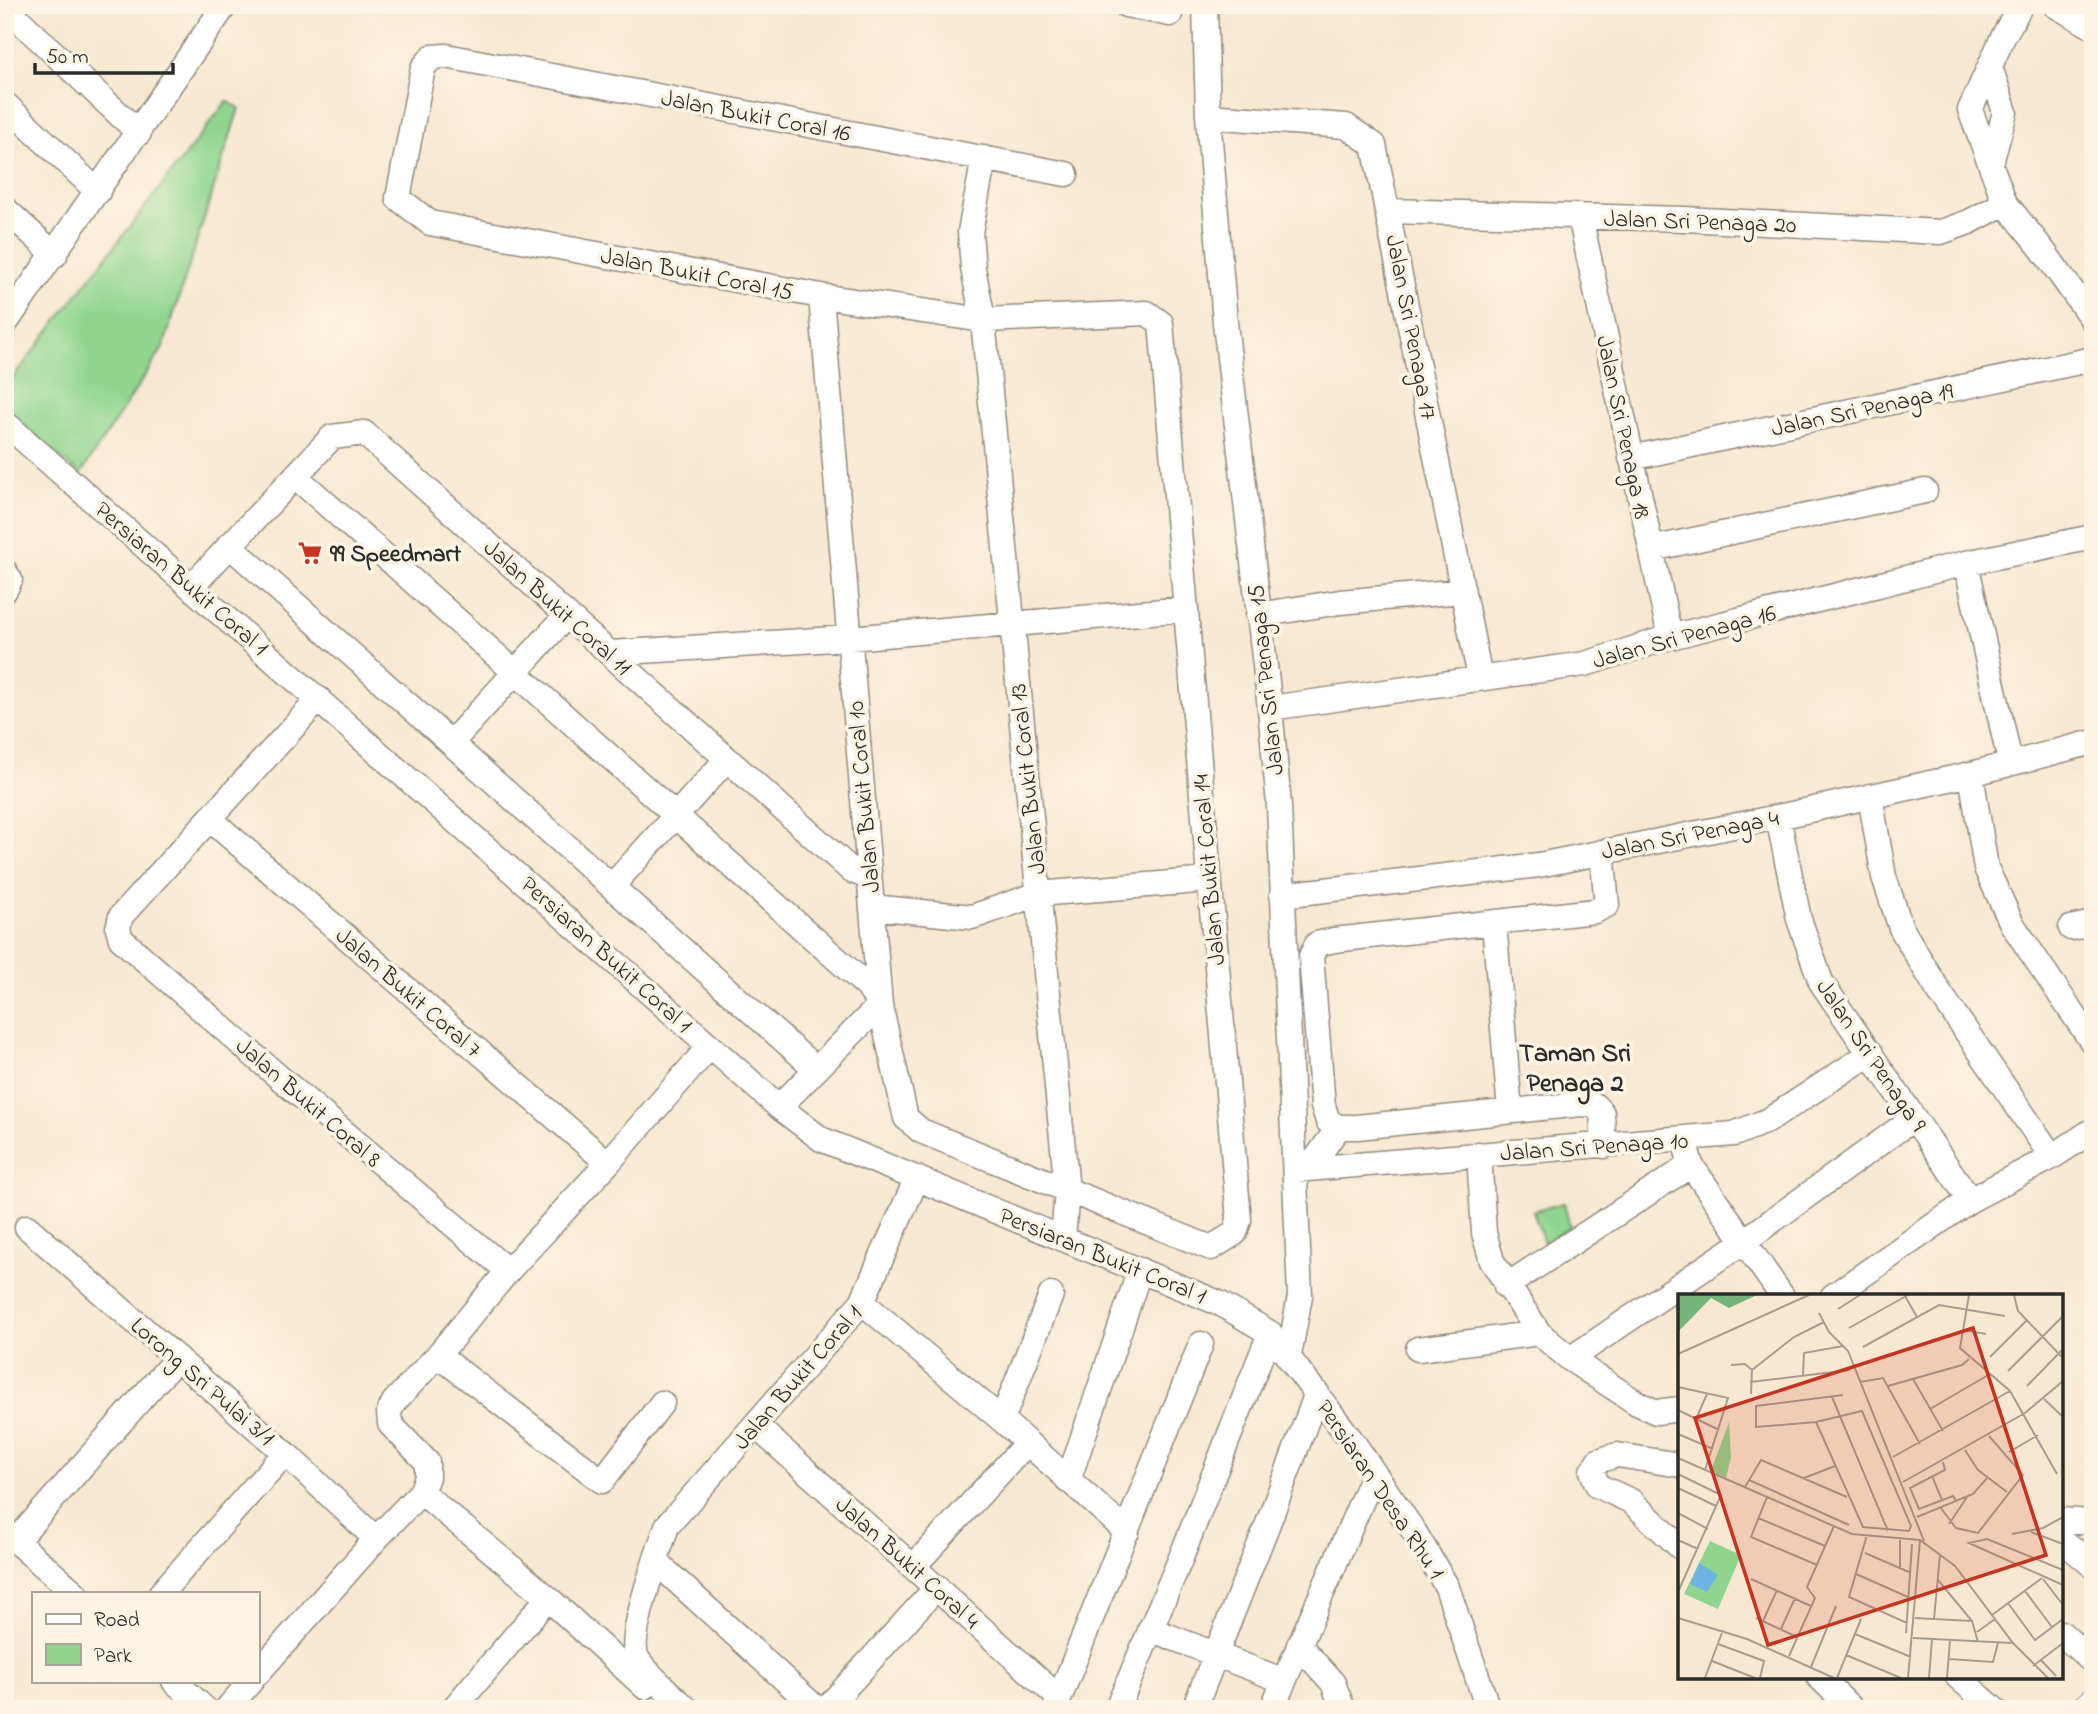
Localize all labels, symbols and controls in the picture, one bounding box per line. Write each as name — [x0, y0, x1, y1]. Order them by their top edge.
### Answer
scale bar — [35, 32, 173, 76]
text: 50 m — [46, 43, 89, 73]
street label: Jalan Bukit Coral 16 — [658, 82, 854, 153]
street label: Jalan Sri Penaga 20 — [1603, 203, 1797, 244]
street label: Jalan Sri Penaga 17 — [1374, 232, 1445, 423]
street label: Jalan Bukit Coral 15 — [597, 240, 796, 311]
street label: Jalan Sri Penaga 18 — [1585, 332, 1658, 523]
street label: Jalan Sri Penaga 19 — [1768, 375, 1958, 448]
street label: Persiaran Bukit Coral 1 — [86, 494, 275, 666]
street label: Jalan Bukit Coral 11 — [474, 532, 639, 686]
place label: 99 Speedmart — [329, 538, 462, 573]
supermarket icon: 99 Speedmart — [296, 539, 324, 567]
street label: Jalan Sri Penaga 15 — [1240, 582, 1295, 777]
street label: Jalan Sri Penaga 16 — [1589, 597, 1781, 680]
street label: Jalan Bukit Coral 13 — [1002, 682, 1057, 876]
street label: Jalan Bukit Coral 10 — [840, 699, 891, 894]
street label: Jalan Bukit Coral 14 — [1185, 773, 1236, 967]
street label: Jalan Sri Penaga 4 — [1599, 802, 1782, 871]
street label: Persiaran Bukit Coral 1 — [512, 869, 699, 1043]
street label: Jalan Bukit Coral 7 — [326, 920, 488, 1068]
street label: Jalan Sri Penaga 9 — [1806, 973, 1935, 1140]
street label: Jalan Bukit Coral 8 — [227, 1031, 388, 1177]
district label: Taman Sri Penaga 2 — [1519, 1036, 1631, 1105]
street label: Jalan Sri Penaga 10 — [1499, 1124, 1689, 1173]
street label: Persiaran Bukit Coral 1 — [993, 1200, 1211, 1315]
inset map — [1678, 1294, 2063, 1679]
street label: Jalan Bukit Coral 1 — [726, 1298, 872, 1459]
street label: Lorong Sri Pulai 3/1 — [121, 1310, 282, 1456]
street label: Persiaran Desa Rhu 1 — [1306, 1394, 1452, 1587]
street label: Jalan Bukit Coral 4 — [826, 1489, 987, 1639]
legend — [32, 1592, 259, 1682]
text: Road — [94, 1606, 140, 1636]
text: Park — [94, 1642, 133, 1672]

